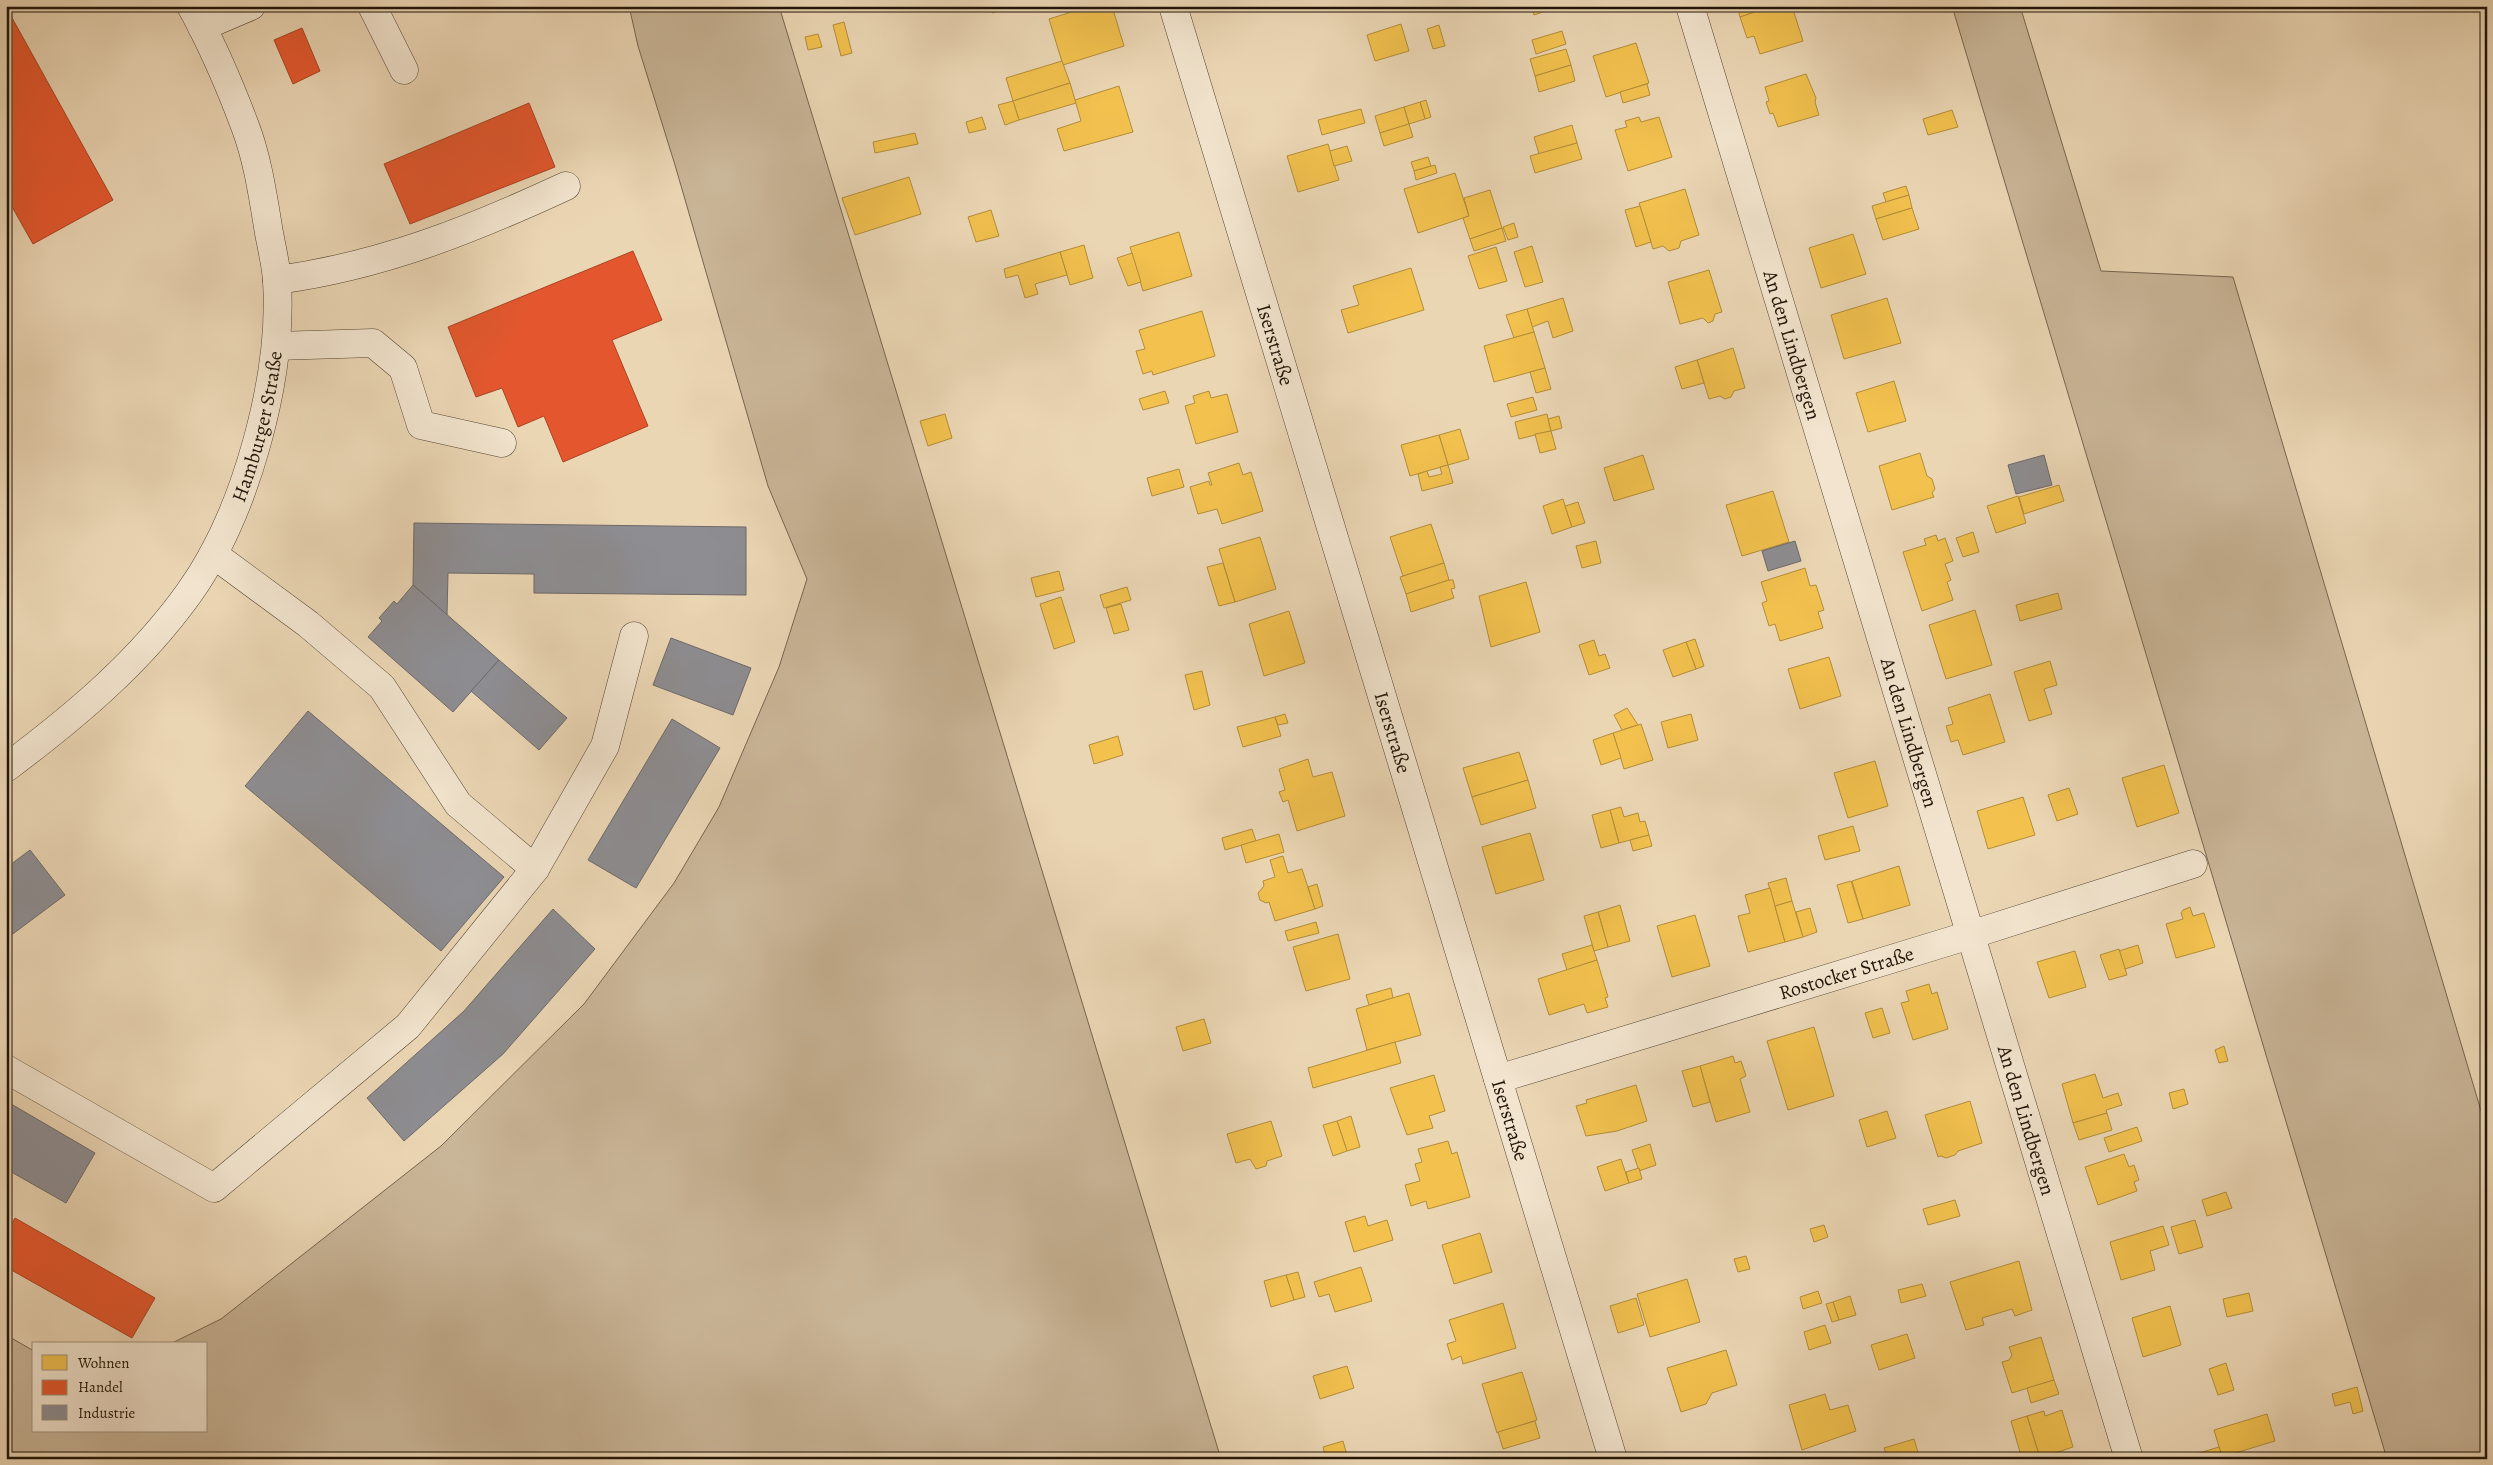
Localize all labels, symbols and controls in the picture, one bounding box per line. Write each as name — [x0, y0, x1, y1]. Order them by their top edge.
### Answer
street label: An den Lindbergen — [1757, 266, 1828, 423]
street label: Iserstraße — [1251, 301, 1301, 389]
street label: Hamburger Straße — [225, 349, 288, 506]
street label: An den Lindbergen — [1874, 653, 1945, 811]
street label: Iserstraße — [1368, 688, 1418, 776]
street label: Rostocker Straße — [1775, 939, 1917, 1006]
street label: An den Lindbergen — [1991, 1041, 2062, 1198]
street label: Iserstraße — [1485, 1076, 1535, 1164]
legend — [32, 1342, 208, 1432]
text: Wohnen — [77, 1353, 130, 1373]
text: Handel — [78, 1377, 123, 1397]
text: Industrie — [78, 1403, 136, 1423]

